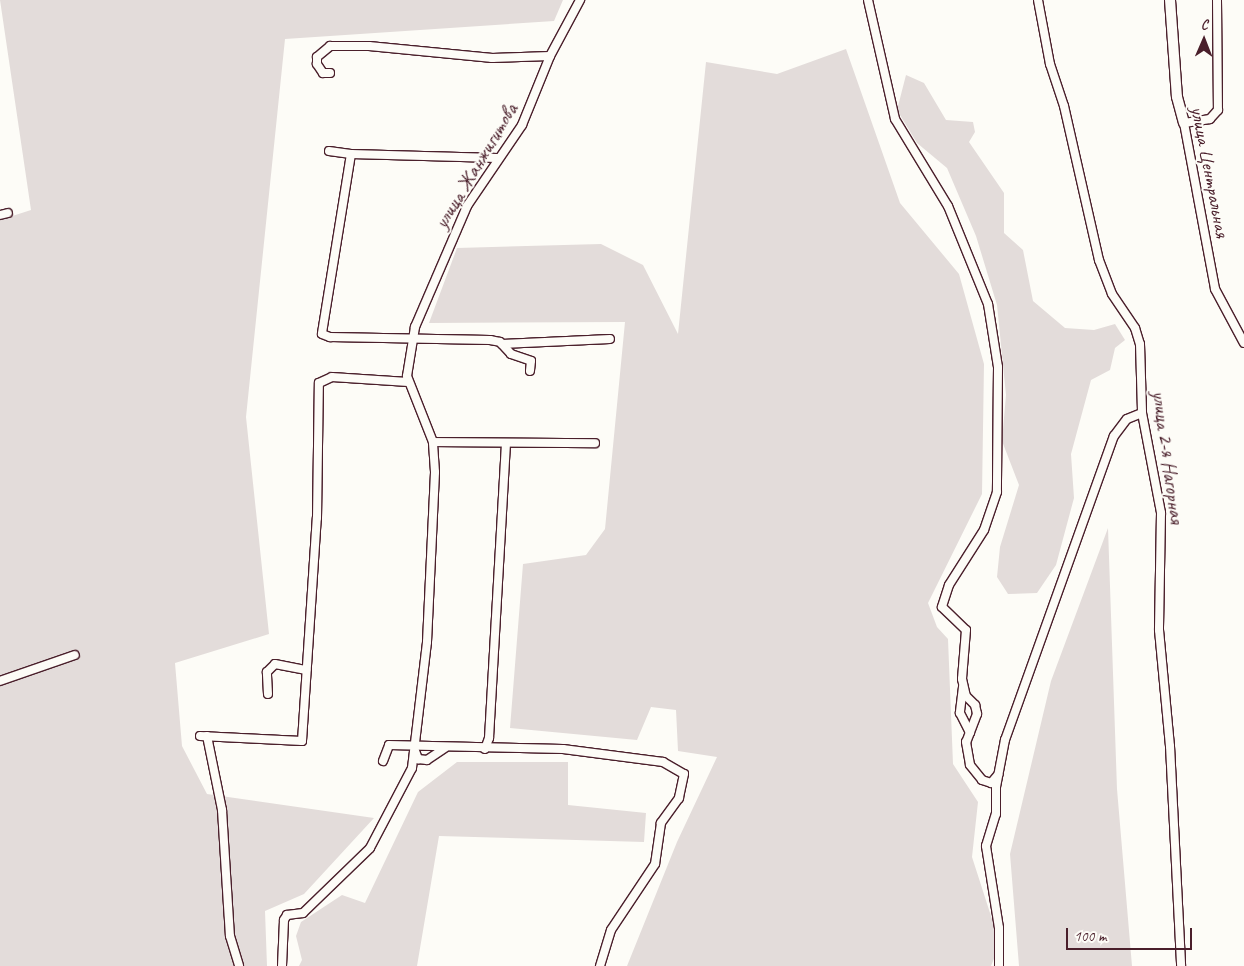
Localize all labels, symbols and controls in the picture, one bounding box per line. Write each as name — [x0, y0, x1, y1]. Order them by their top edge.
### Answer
north arrow — [1179, 15, 1229, 65]
text: С — [1201, 16, 1208, 33]
street label: улица Жанжигитова — [430, 100, 522, 232]
street label: улица Центральная — [1185, 103, 1235, 241]
street label: улица 2-я Нагорная — [1147, 389, 1189, 525]
scale bar — [1069, 918, 1195, 950]
text: 100 m — [1074, 927, 1106, 946]

